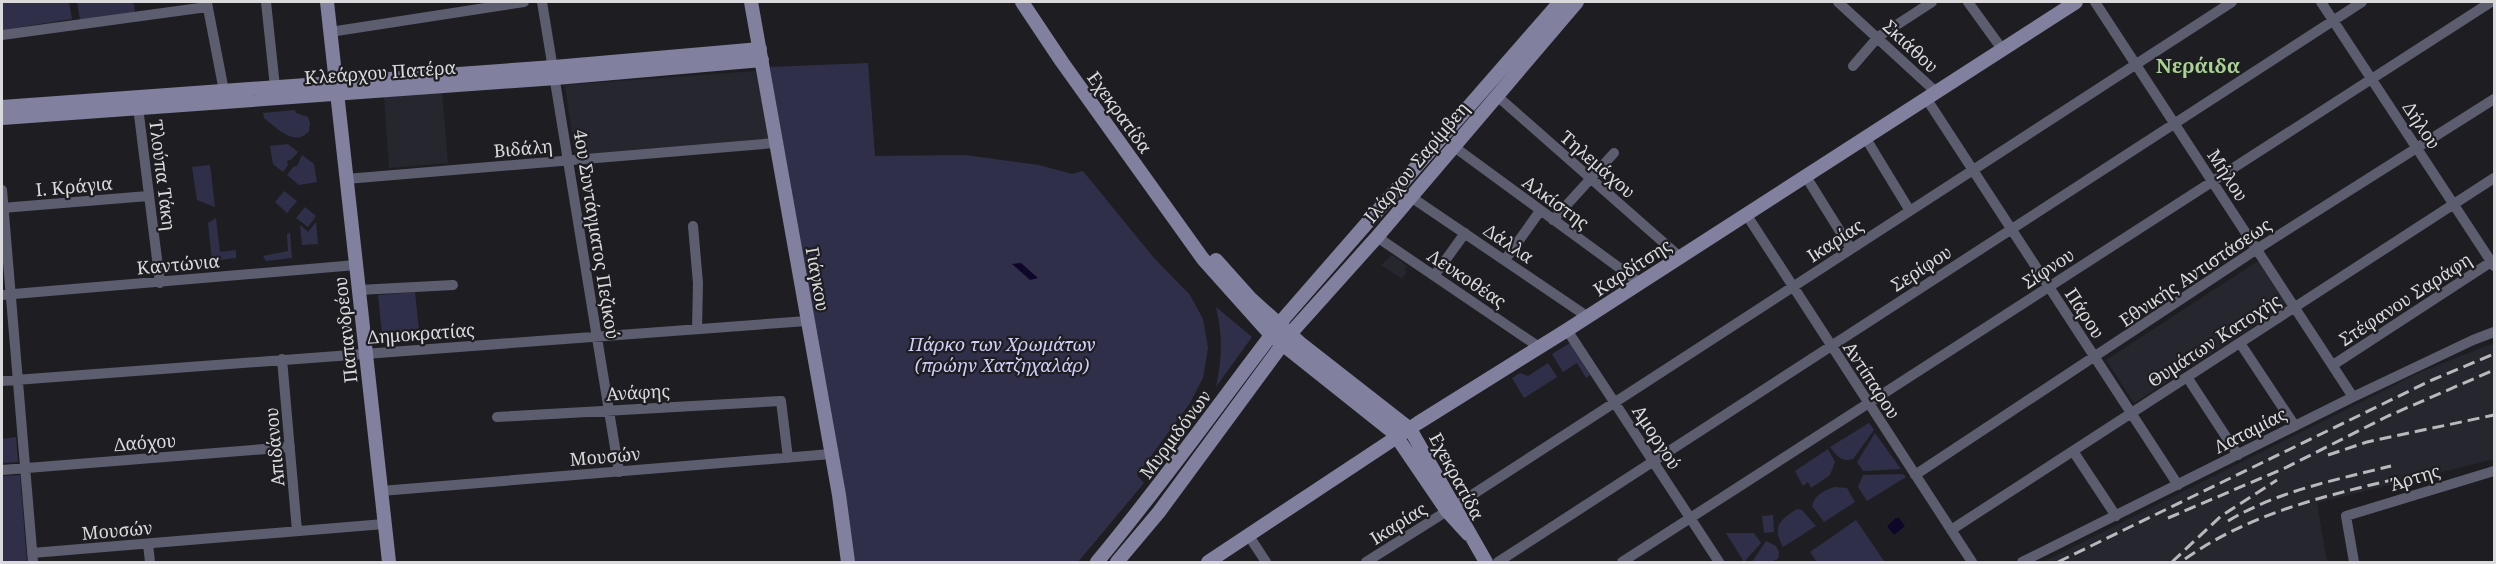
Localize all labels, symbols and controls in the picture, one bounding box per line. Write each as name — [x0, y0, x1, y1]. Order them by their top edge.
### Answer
street label: Σκιάθου — [1878, 14, 1944, 78]
district label: Νεράιδα — [2156, 52, 2241, 79]
street label: Κλεάρχου Πατέρα — [304, 55, 457, 89]
street label: Εχεκρατίδα — [1082, 66, 1158, 158]
street label: Ιλάρχου Σαρίμβεη — [1358, 96, 1474, 228]
street label: Δήλου — [2398, 97, 2446, 153]
street label: Τλούπα Τάκη — [144, 118, 182, 232]
street label: Τηλεμάχου — [1556, 125, 1640, 203]
street label: 4ου Συντάγματος Πεζικού — [569, 127, 625, 341]
street label: Βιδάλη — [493, 133, 553, 163]
street label: Μήλου — [2202, 144, 2254, 206]
street label: Αλκίστης — [1518, 170, 1595, 235]
street label: Ι. Κράγια — [35, 171, 114, 201]
street label: Εθνικής Αντιστάσεως — [2114, 212, 2276, 332]
street label: Ικαρίας — [1802, 213, 1868, 267]
street label: Δάλλα — [1480, 218, 1539, 269]
street label: Καρδίτσης — [1588, 233, 1676, 301]
street label: Σερίφου — [1886, 239, 1956, 297]
street label: Σίφνου — [2017, 242, 2079, 294]
street label: Λευκοθέας — [1423, 243, 1511, 313]
street label: Γιάγκου — [801, 245, 835, 313]
street label: Στέφανου Σαράφη — [2334, 247, 2476, 351]
street label: Καντώνια — [135, 248, 221, 280]
street label: Παπανδρέου — [327, 276, 363, 384]
street label: Πάρου — [2060, 283, 2110, 343]
street label: Θυμάτων Κατοχής — [2143, 288, 2286, 392]
street label: Δημοκρατίας — [367, 317, 476, 349]
park label: Πάρκο των Χρωμάτων (πρώην Χατζηχαλάρ) — [908, 332, 1096, 377]
street label: Αντίπαρου — [1838, 337, 1906, 423]
street label: Ανάφης — [605, 378, 671, 406]
street label: Μυρμιδόνων — [1134, 385, 1216, 483]
street label: Αμοργού — [1627, 400, 1687, 474]
street label: Λαταμίας — [2209, 401, 2291, 459]
street label: Απιδάνου — [259, 407, 289, 487]
street label: Δαόχου — [113, 428, 177, 456]
street label: Εχεκρατίδα — [1424, 428, 1490, 524]
street label: Μουσών — [569, 441, 641, 471]
street label: Άρτης — [2387, 458, 2443, 496]
street label: Ικαρίας — [1365, 496, 1431, 550]
street label: Μουσών — [81, 515, 153, 545]

